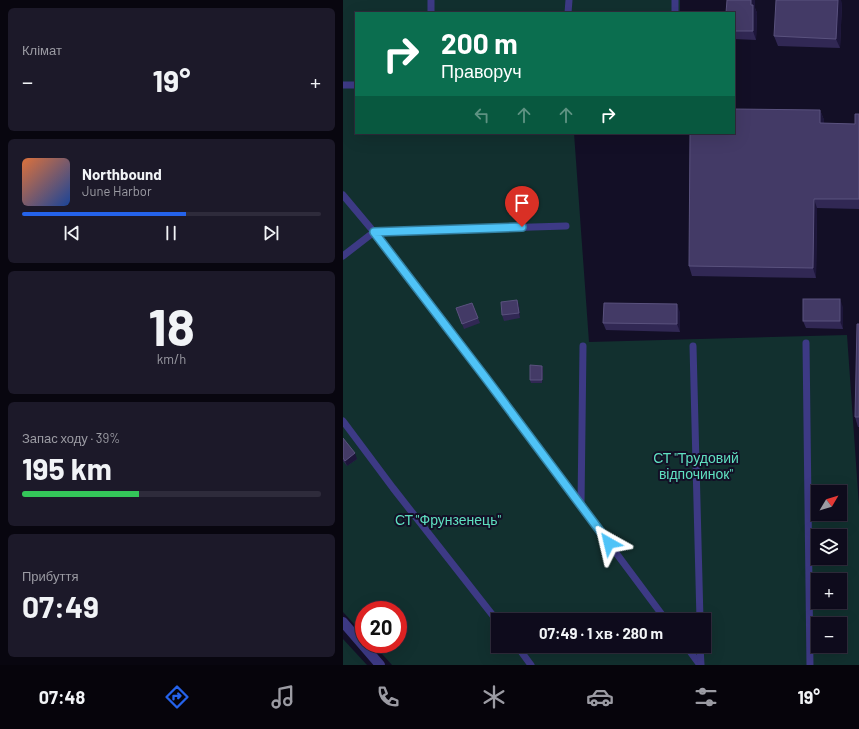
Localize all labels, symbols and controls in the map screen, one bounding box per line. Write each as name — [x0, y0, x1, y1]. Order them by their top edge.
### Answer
text: 200 m — [441, 26, 518, 60]
icon: right — [375, 28, 427, 80]
text: Клімат — [22, 42, 62, 58]
text: Праворуч — [441, 60, 522, 82]
text: 19° — [153, 62, 190, 98]
text: − — [22, 68, 33, 94]
text: + — [310, 68, 321, 94]
icon: left — [471, 104, 493, 126]
icon: ahead — [513, 104, 535, 126]
icon: ahead — [555, 104, 577, 126]
icon: right — [597, 104, 619, 126]
text: Northbound — [82, 165, 162, 183]
text: June Harbor — [82, 183, 152, 199]
pin — [505, 186, 539, 227]
icon: arrive — [511, 192, 533, 214]
icon: previous — [61, 222, 83, 244]
icon: pause — [160, 222, 182, 244]
icon: next — [260, 222, 282, 244]
text: 18 — [148, 294, 195, 356]
text: km/h — [157, 351, 186, 367]
text: Запас ходу · 39% — [22, 430, 120, 446]
park label: СТ "Трудовий відпочинок" — [653, 449, 739, 482]
text: 195 km — [22, 450, 112, 486]
north arrow — [811, 485, 847, 521]
map controls — [811, 485, 847, 653]
park label: СТ "Фрунзенець" — [395, 511, 501, 528]
position arrow — [588, 522, 630, 564]
button: layers — [811, 529, 847, 565]
text: Прибуття — [22, 568, 78, 584]
button: + — [811, 573, 847, 609]
text: 07:49 — [22, 588, 99, 624]
speed limit sign: 20 — [355, 601, 407, 653]
button: − — [811, 617, 847, 653]
text: 07:49 · 1 хв · 280 m — [539, 624, 663, 642]
icon: directions — [163, 683, 191, 711]
icon: music — [269, 683, 297, 711]
icon: phone — [374, 683, 402, 711]
icon: climate — [480, 683, 508, 711]
icon: car — [586, 683, 614, 711]
icon: filters — [692, 683, 720, 711]
text: 07:48 — [39, 686, 85, 708]
text: 19° — [797, 686, 820, 708]

